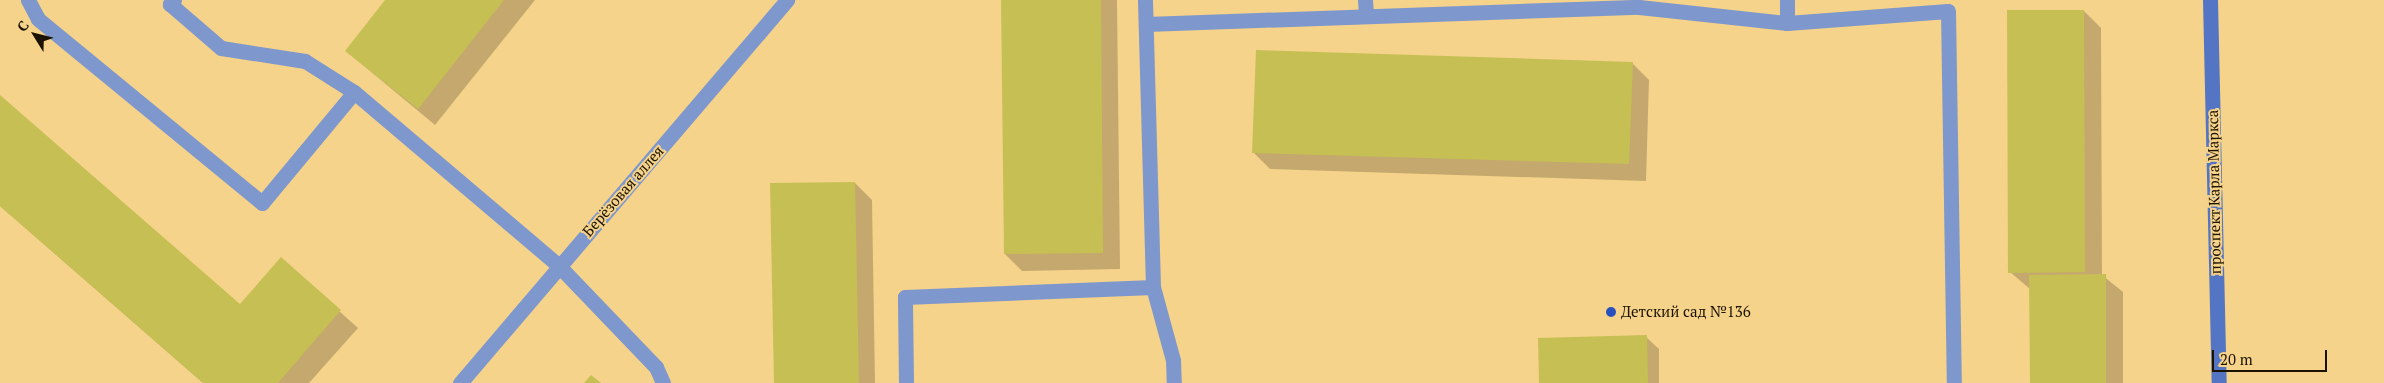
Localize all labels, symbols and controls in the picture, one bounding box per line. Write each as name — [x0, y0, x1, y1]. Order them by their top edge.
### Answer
north arrow — [10, 10, 60, 60]
text: С — [12, 17, 33, 35]
street label: проспект Карла Маркса — [2204, 109, 2224, 275]
street label: Берёзовая аллея — [579, 142, 667, 240]
place label: Детский сад №136 — [1621, 303, 1751, 321]
marker: Детский сад №136 — [1605, 306, 1617, 318]
scale bar — [2214, 340, 2329, 372]
text: 20 m — [2220, 349, 2253, 369]

